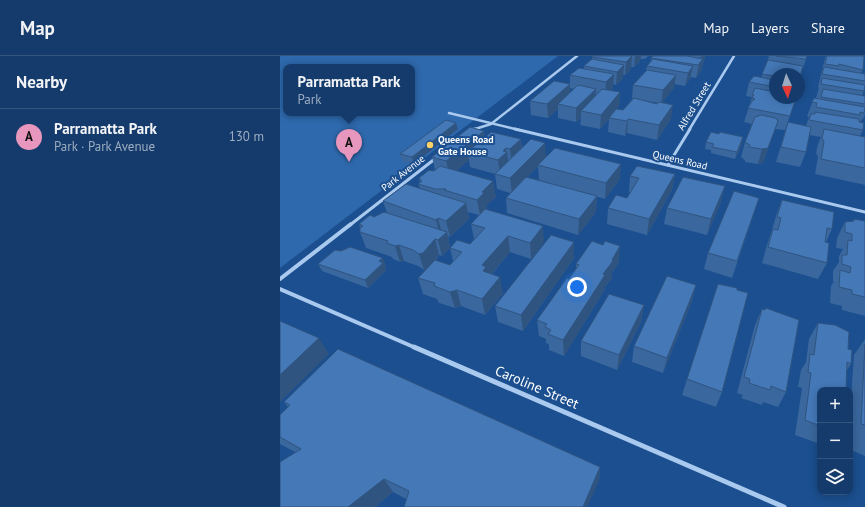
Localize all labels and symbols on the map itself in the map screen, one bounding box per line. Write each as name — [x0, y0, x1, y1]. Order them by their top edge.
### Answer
north arrow — [769, 68, 805, 104]
street label: Alfred Street — [675, 79, 714, 133]
pin: A — [336, 129, 362, 162]
place label: Queens Road Gate House — [438, 133, 494, 158]
marker: Queens Road Gate House — [425, 140, 435, 150]
street label: Queens Road — [651, 147, 709, 173]
street label: Park Avenue — [379, 152, 427, 194]
your location — [567, 277, 587, 297]
street label: Caroline Street — [492, 361, 582, 413]

